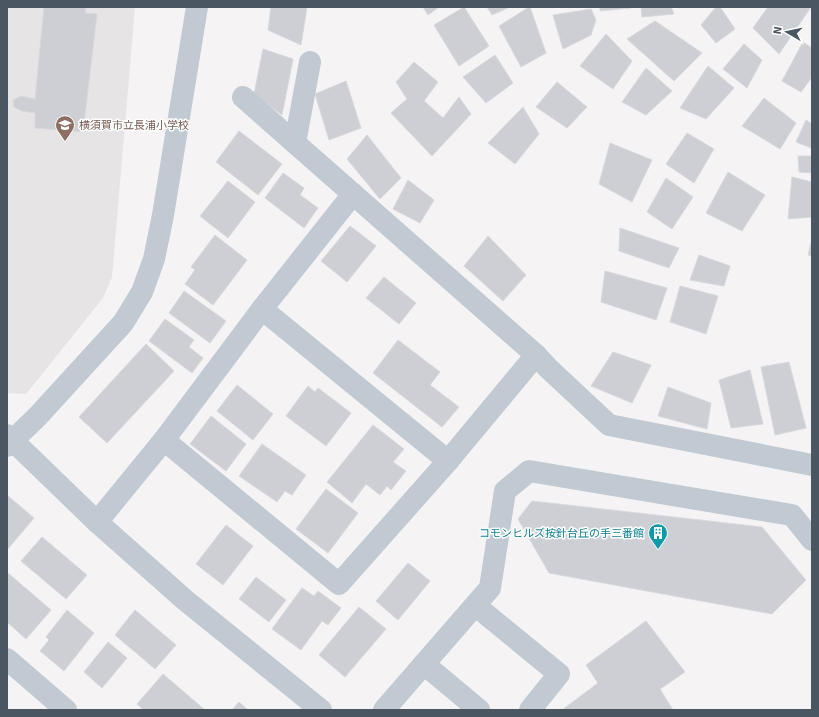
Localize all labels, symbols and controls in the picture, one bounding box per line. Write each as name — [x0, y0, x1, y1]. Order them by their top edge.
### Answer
north arrow — [767, 12, 807, 52]
text: N — [771, 26, 785, 35]
school or university icon: 横須賀市立長浦小学校 — [54, 114, 76, 142]
place label: 横須賀市立長浦小学校 — [79, 119, 189, 132]
building icon: コモンヒルズ按針台丘の手三番館 — [647, 522, 669, 550]
place label: コモンヒルズ按針台丘の手三番館 — [479, 527, 644, 540]

